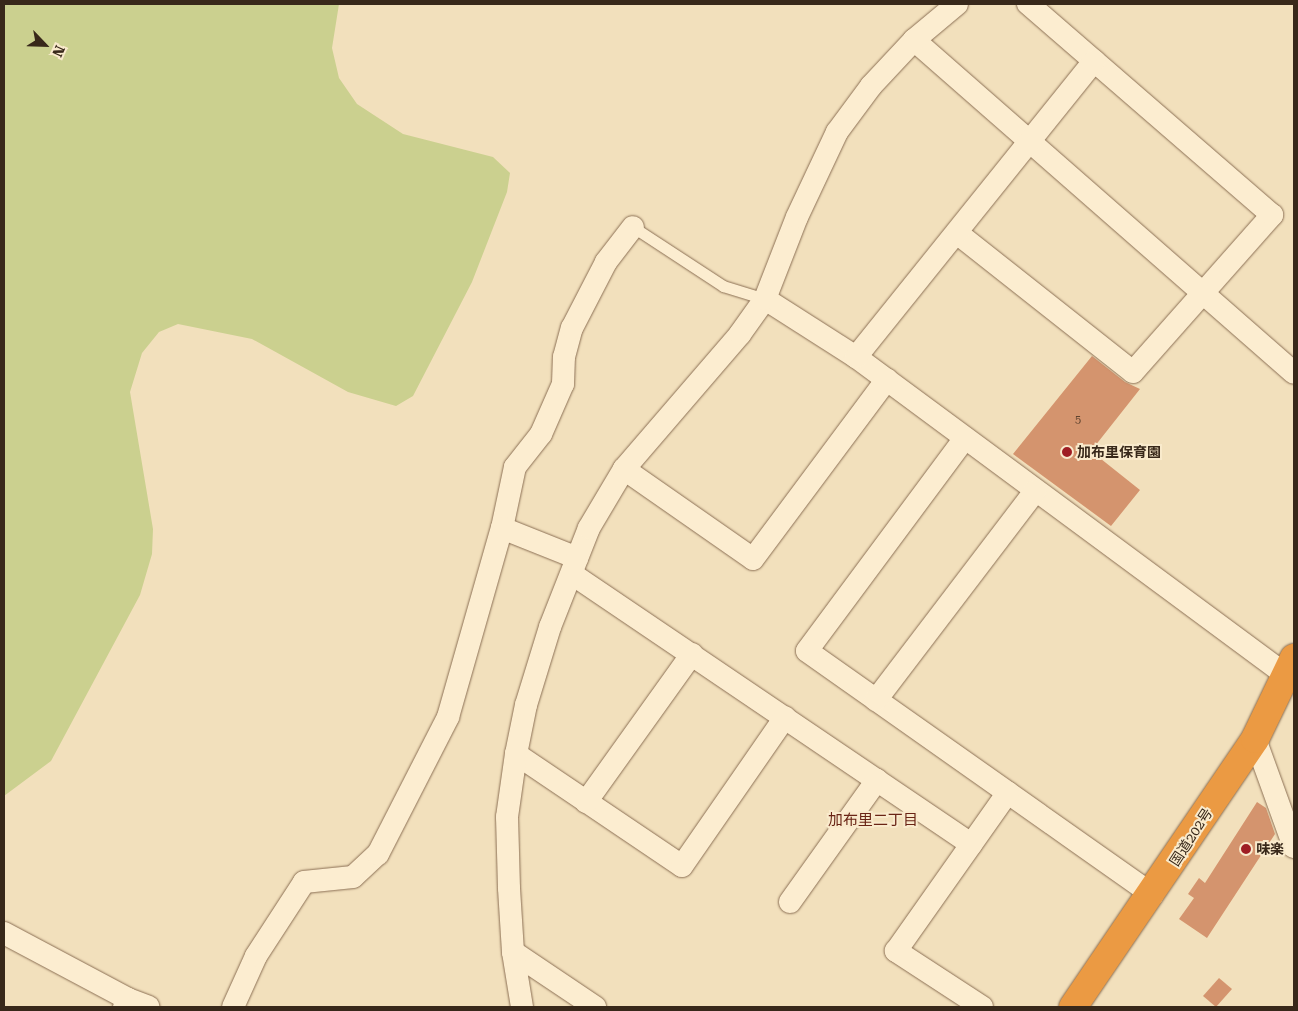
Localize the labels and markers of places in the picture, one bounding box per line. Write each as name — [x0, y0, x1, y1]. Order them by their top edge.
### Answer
place label: 加布里保育園 — [1077, 444, 1161, 460]
marker: 加布里保育園 — [1061, 446, 1073, 458]
place label: 味楽 — [1256, 841, 1284, 857]
marker: 味楽 — [1240, 843, 1252, 855]

